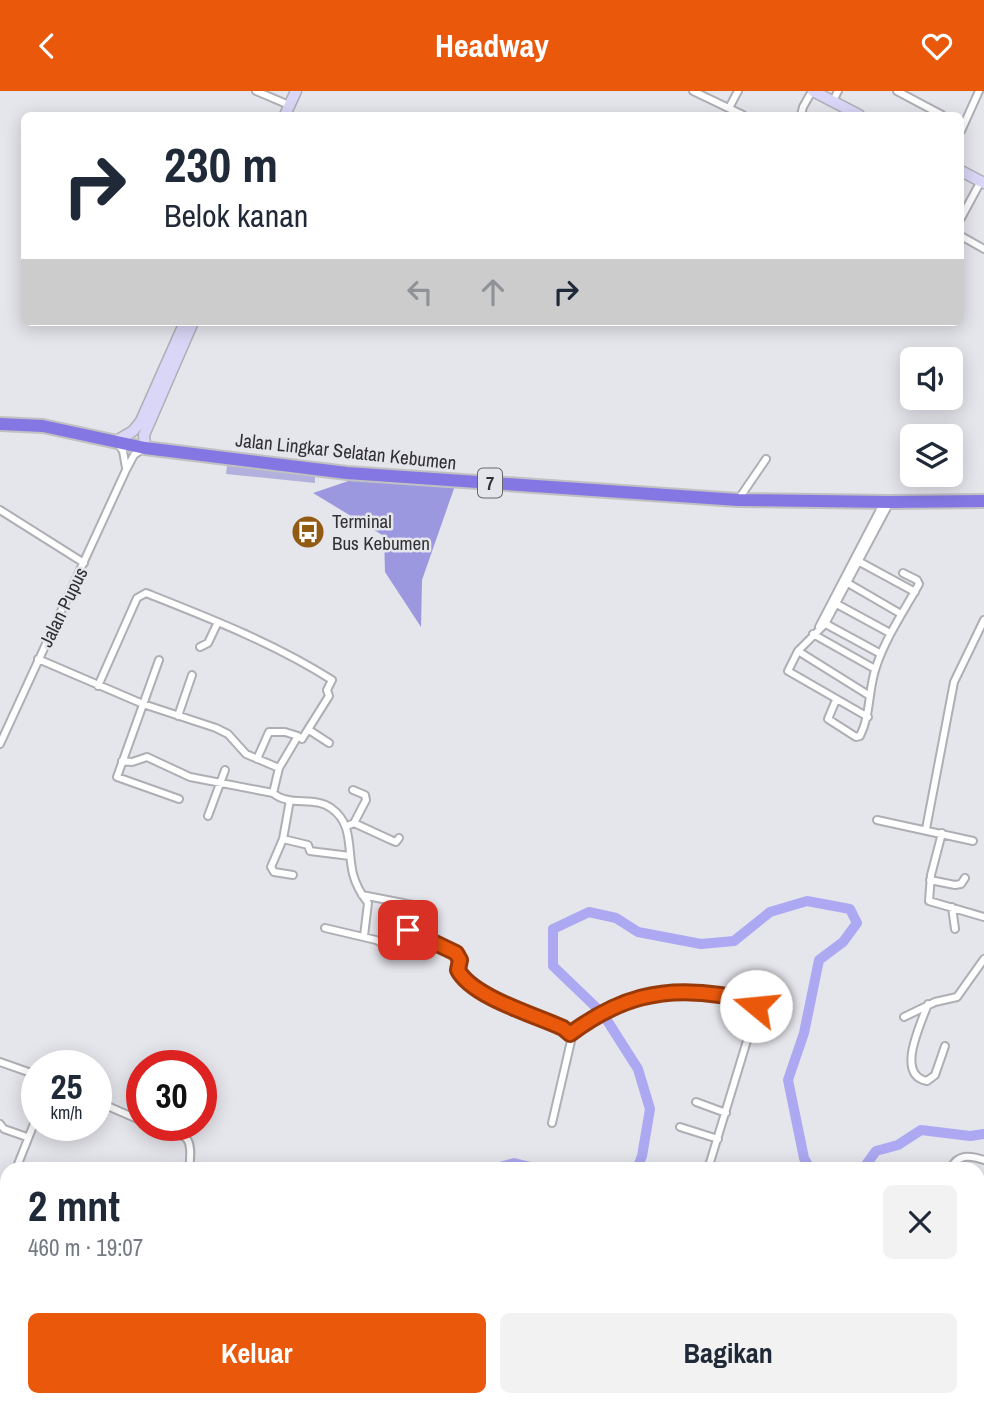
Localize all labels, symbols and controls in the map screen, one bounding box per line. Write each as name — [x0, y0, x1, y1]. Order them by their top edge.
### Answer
text: Headway — [435, 24, 549, 67]
icon: back — [28, 27, 66, 65]
icon: heart — [918, 27, 956, 65]
text: 230 m — [164, 131, 278, 197]
icon: right — [49, 140, 140, 231]
text: Belok kanan — [164, 194, 308, 237]
icon: left — [401, 273, 439, 311]
icon: ahead — [474, 273, 512, 311]
icon: right — [547, 273, 585, 311]
map controls — [900, 347, 963, 487]
button: sound — [900, 347, 963, 410]
button: layers — [900, 424, 963, 487]
street label: Jalan Lingkar Selatan Kebumen — [234, 426, 458, 476]
road number: 7 — [478, 469, 502, 497]
place label: Terminal Bus Kebumen — [332, 508, 430, 556]
bus stop icon: Terminal Bus Kebumen — [289, 513, 327, 551]
street label: Jalan Pupus — [33, 563, 94, 651]
pin — [378, 900, 438, 960]
icon: arrive — [389, 911, 427, 949]
position arrow — [719, 969, 793, 1043]
speed limit sign: 30 — [126, 1050, 217, 1141]
text: 25 — [51, 1063, 82, 1110]
text: km/h — [51, 1100, 83, 1125]
text: 2 mnt — [28, 1178, 120, 1234]
button: close — [883, 1185, 957, 1259]
text: 460 m · 19:07 — [28, 1232, 143, 1263]
button: Keluar — [28, 1313, 486, 1393]
button: Bagikan — [500, 1313, 957, 1393]

